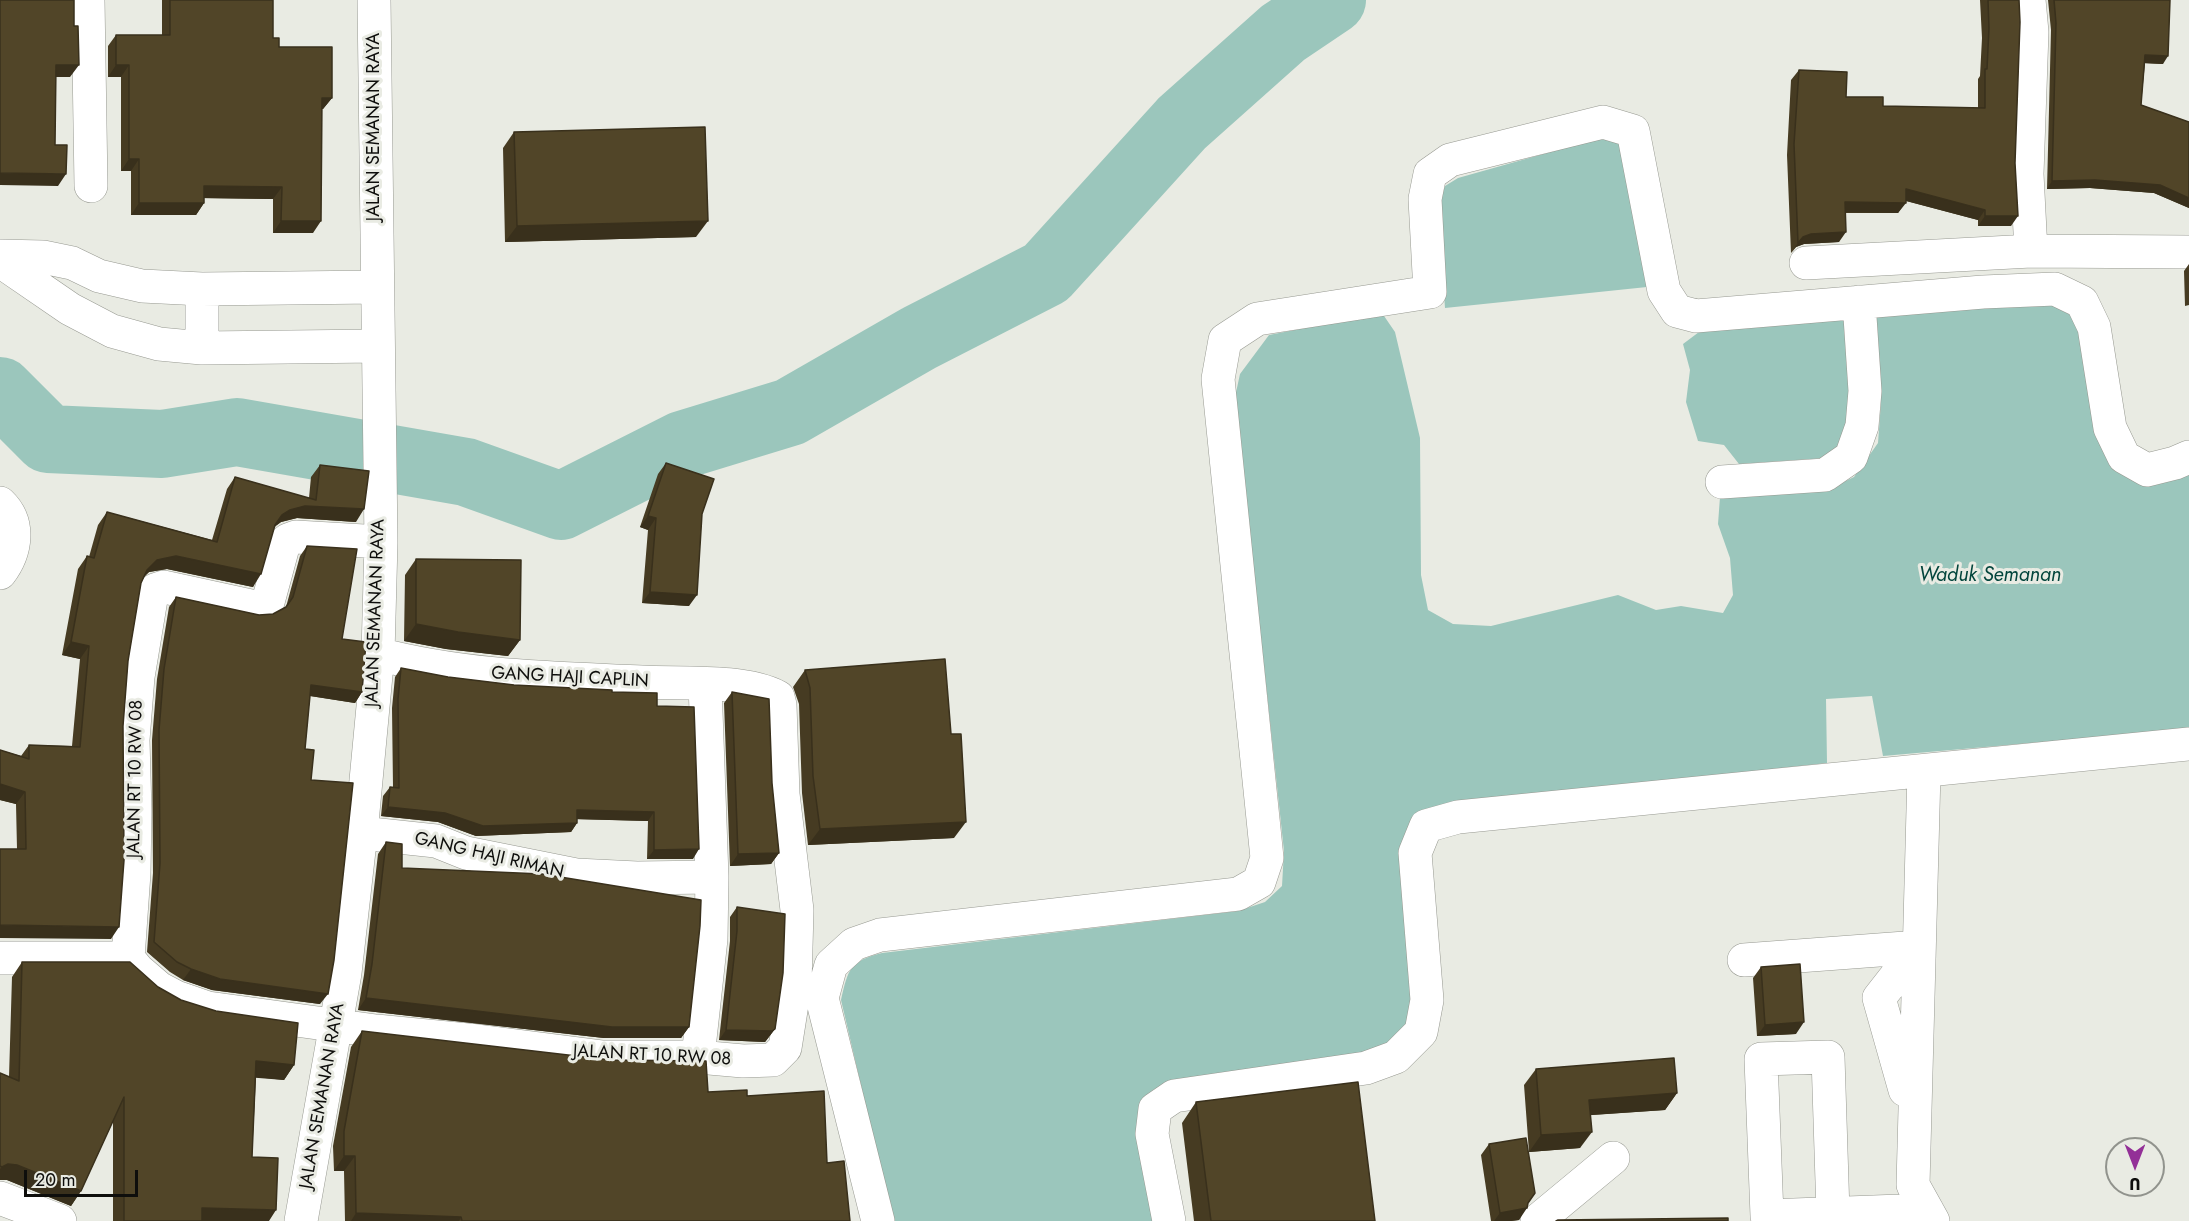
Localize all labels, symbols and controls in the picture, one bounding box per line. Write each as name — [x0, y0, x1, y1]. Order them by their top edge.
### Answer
street label: JALAN SEMANAN RAYA — [364, 33, 386, 221]
street label: JALAN SEMANAN RAYA — [362, 519, 390, 707]
water label: Waduk Semanan — [1919, 564, 2061, 588]
street label: GANG HAJI CAPLIN — [491, 663, 649, 693]
street label: JALAN RT 10 RW 08 — [124, 700, 148, 858]
street label: GANG HAJI RIMAN — [412, 828, 566, 884]
street label: JALAN SEMANAN RAYA — [296, 1001, 350, 1191]
street label: JALAN RT 10 RW 08 — [572, 1041, 732, 1071]
north arrow — [2105, 1137, 2165, 1197]
scale bar — [27, 1158, 141, 1196]
text: 20 m — [35, 1167, 75, 1193]
text: U — [2129, 1172, 2141, 1195]

